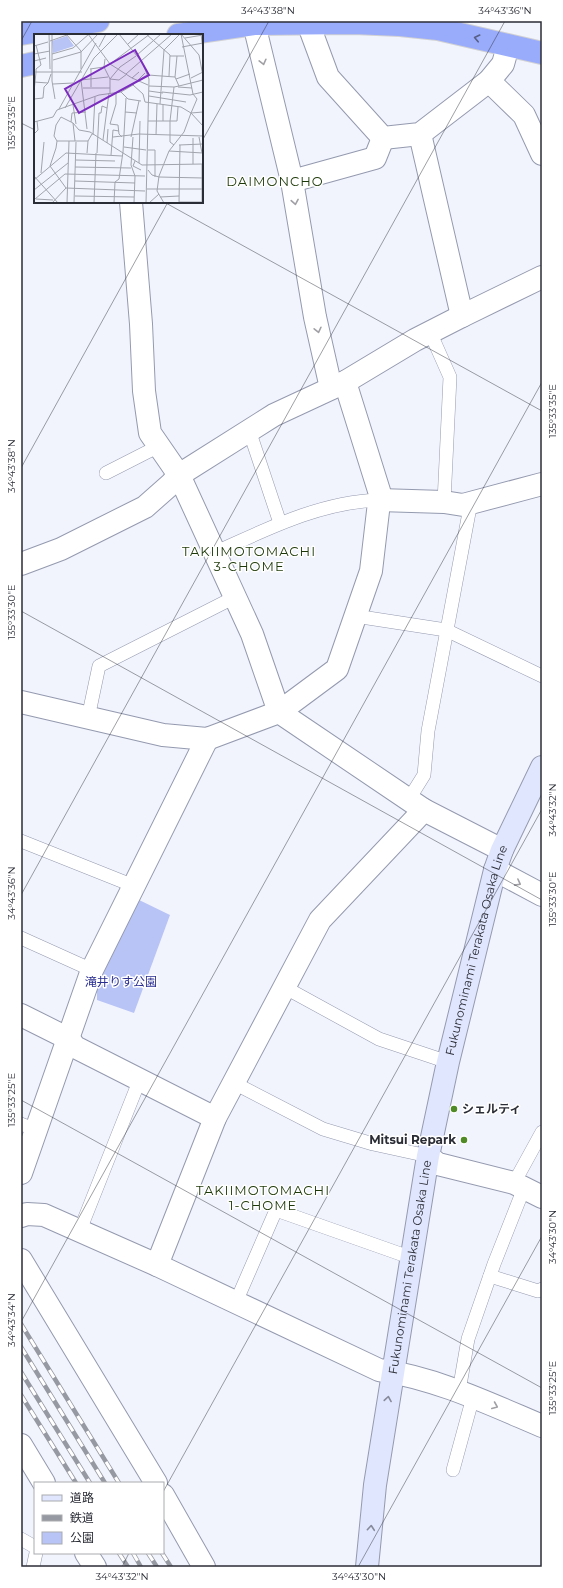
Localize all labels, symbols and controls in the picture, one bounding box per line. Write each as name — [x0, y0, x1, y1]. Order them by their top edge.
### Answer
text: 34°43'38"N — [241, 4, 295, 17]
text: 34°43'36"N — [478, 4, 532, 17]
inset map — [34, 34, 203, 203]
one-way arrow — [473, 35, 480, 43]
one-way arrow — [258, 58, 266, 65]
text: 135°33'35"E — [5, 96, 18, 150]
district label: DAIMONCHO — [226, 173, 324, 189]
one-way arrow — [291, 199, 299, 205]
one-way arrow — [314, 327, 322, 333]
text: 135°33'35"E — [546, 384, 559, 438]
text: 34°43'38"N — [5, 439, 18, 493]
district label: TAKIIMOTOMACHI 3-CHOME — [182, 543, 316, 574]
text: 135°33'30"E — [5, 584, 18, 640]
text: 34°43'32"N — [546, 783, 559, 837]
street label: Fukunominami Terakata Osaka Line — [442, 842, 510, 1057]
text: 34°43'36"N — [5, 866, 18, 920]
text: 135°33'30"E — [546, 871, 559, 927]
one-way arrow — [514, 878, 522, 885]
park label: 滝井りす公園 — [85, 974, 157, 989]
text: 135°33'25"E — [5, 1073, 18, 1127]
place label: シェルティ — [462, 1101, 521, 1116]
marker: シェルティ — [449, 1104, 459, 1114]
place label: Mitsui Repark — [369, 1132, 456, 1147]
marker: Mitsui Repark — [459, 1135, 469, 1145]
street label: Fukunominami Terakata Osaka Line — [385, 1159, 434, 1375]
district label: TAKIIMOTOMACHI 1-CHOME — [196, 1182, 330, 1213]
text: 34°43'30"N — [546, 1210, 559, 1264]
text: 34°43'34"N — [5, 1293, 18, 1347]
text: 135°33'25"E — [546, 1361, 559, 1415]
one-way arrow — [383, 1396, 391, 1402]
one-way arrow — [490, 1401, 498, 1409]
legend — [34, 1482, 164, 1554]
text: 道路 — [70, 1490, 94, 1505]
text: 鉄道 — [70, 1510, 94, 1525]
one-way arrow — [366, 1525, 375, 1531]
text: 公園 — [70, 1530, 94, 1545]
text: 34°43'32"N — [95, 1570, 149, 1583]
text: 34°43'30"N — [332, 1570, 386, 1583]

